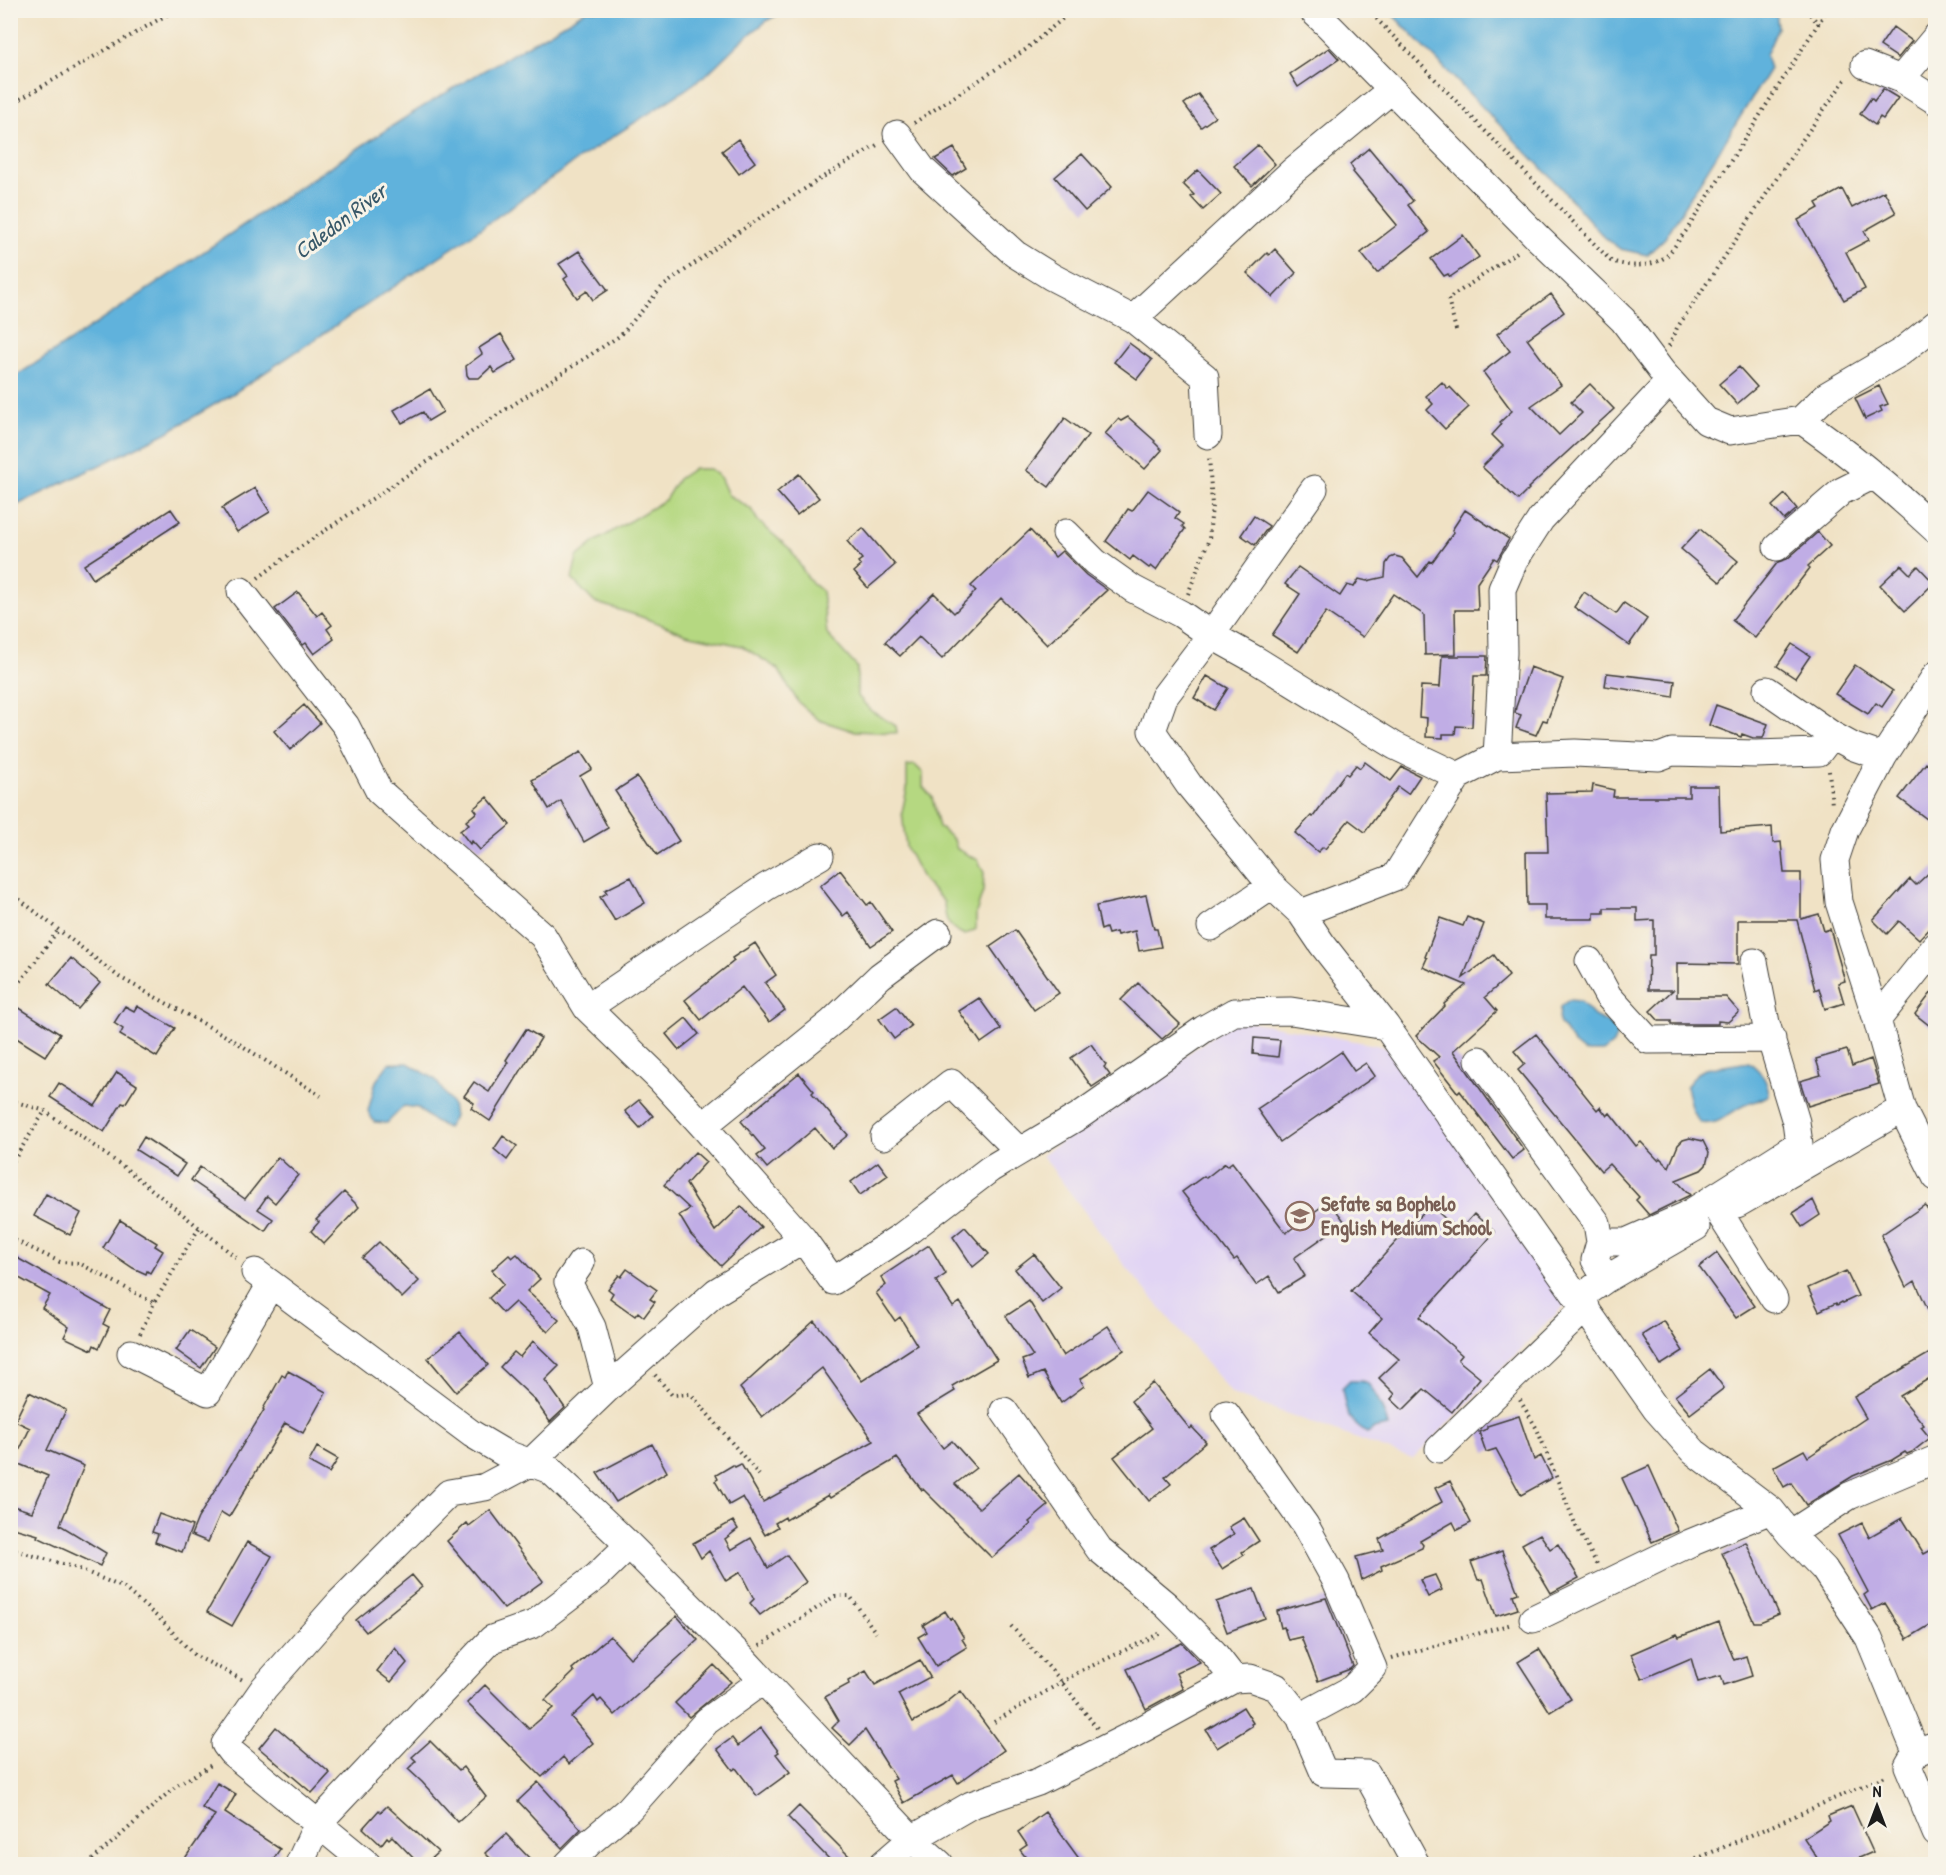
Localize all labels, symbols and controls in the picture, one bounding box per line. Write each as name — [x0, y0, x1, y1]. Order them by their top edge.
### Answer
water label: Caledon River — [288, 175, 394, 266]
place label: Sefate sa Bophelo English Medium School — [1321, 1189, 1492, 1243]
school or university icon: Sefate sa Bophelo English Medium School — [1284, 1200, 1316, 1232]
north arrow — [1847, 1776, 1907, 1836]
text: N — [1873, 1780, 1882, 1802]

